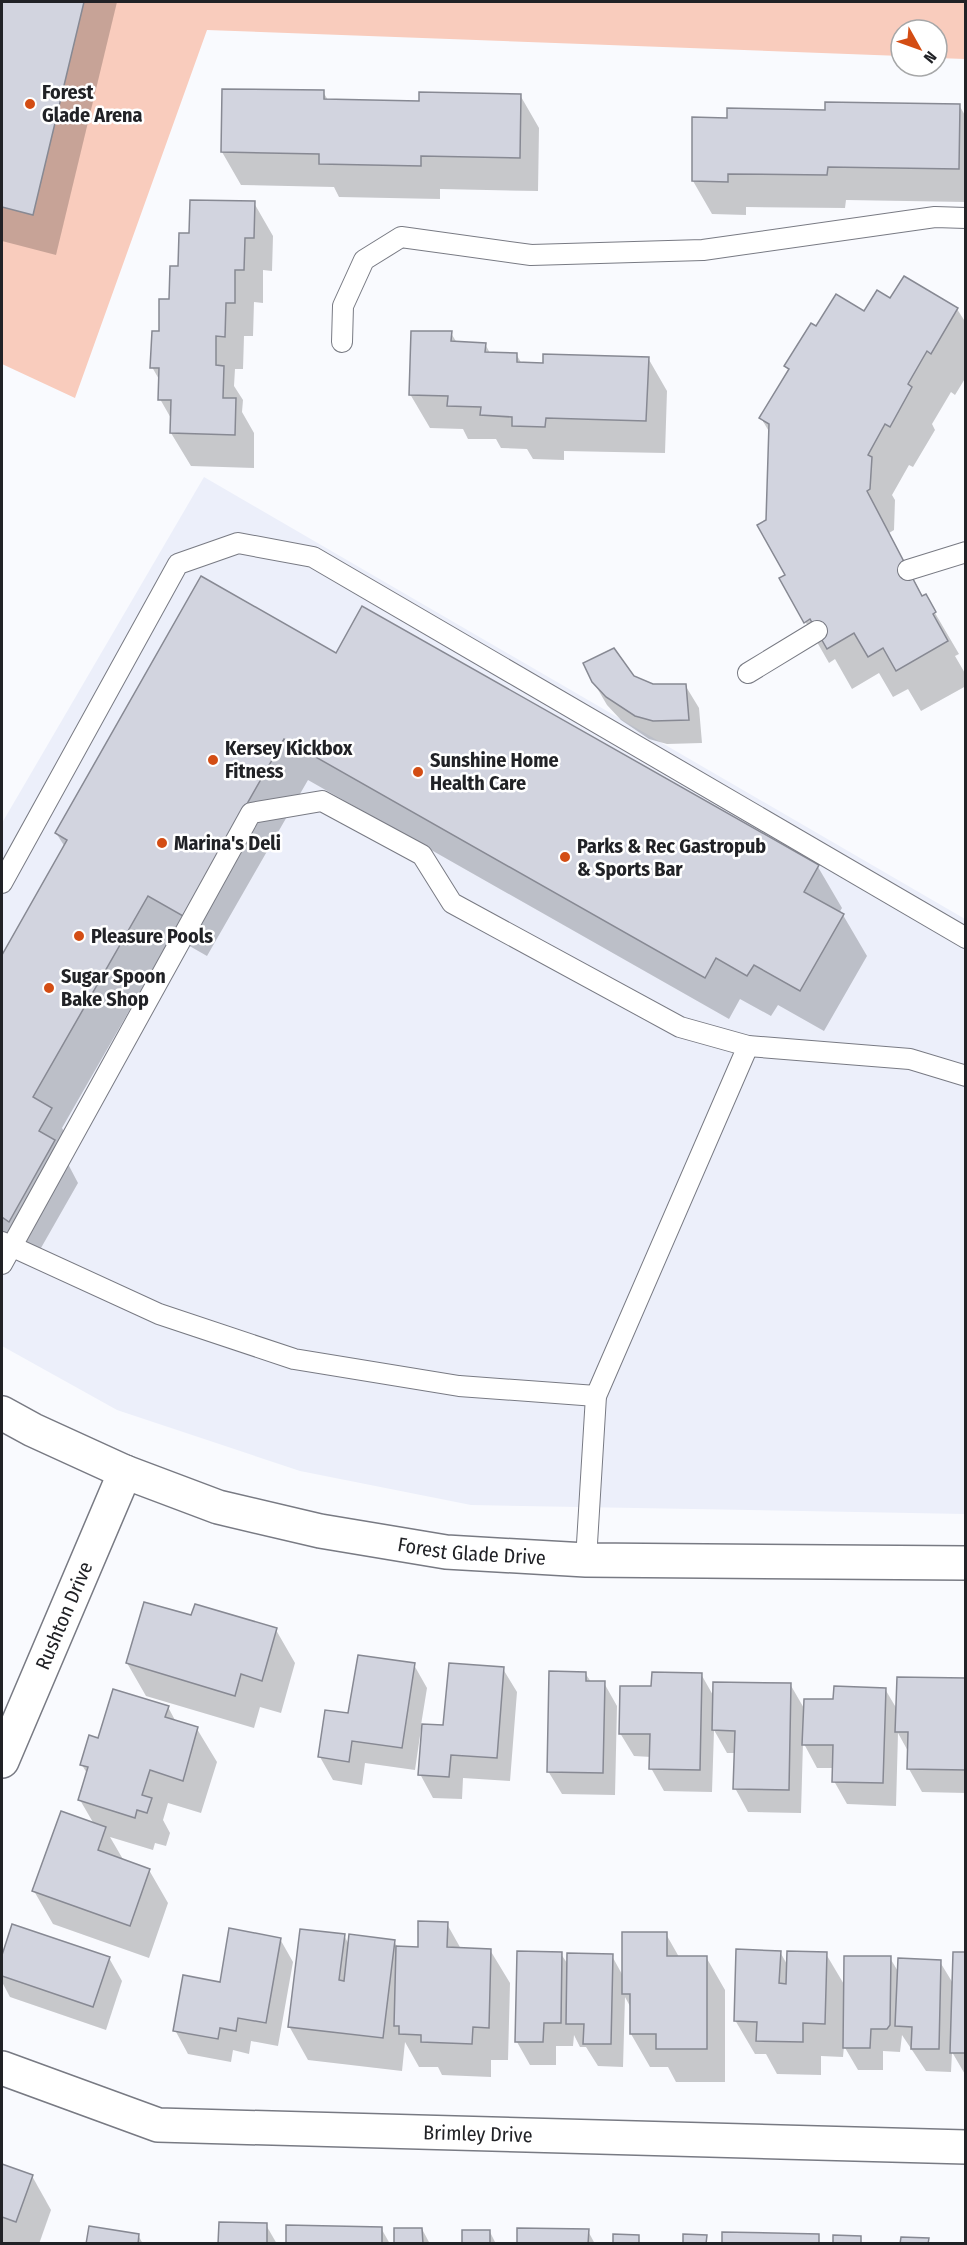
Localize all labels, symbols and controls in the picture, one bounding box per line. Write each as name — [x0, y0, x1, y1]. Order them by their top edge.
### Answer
north arrow — [889, 18, 949, 78]
text: N — [920, 48, 940, 67]
place label: Forest Glade Arena — [42, 80, 143, 127]
marker: Forest Glade Arena — [23, 97, 37, 111]
place label: Kersey Kickbox Fitness — [225, 736, 353, 783]
place label: Sunshine Home Health Care — [430, 748, 559, 795]
marker: Kersey Kickbox Fitness — [206, 753, 220, 767]
marker: Sunshine Home Health Care — [411, 765, 425, 779]
place label: Marina's Deli — [174, 831, 281, 855]
place label: Parks & Rec Gastropub & Sports Bar — [577, 834, 766, 881]
marker: Marina's Deli — [155, 836, 169, 850]
marker: Parks & Rec Gastropub & Sports Bar — [558, 850, 572, 864]
place label: Pleasure Pools — [91, 924, 213, 948]
marker: Pleasure Pools — [72, 929, 86, 943]
place label: Sugar Spoon Bake Shop — [61, 964, 166, 1011]
marker: Sugar Spoon Bake Shop — [42, 981, 56, 995]
street label: Forest Glade Drive — [396, 1532, 547, 1570]
street label: Rushton Drive — [30, 1558, 97, 1673]
street label: Brimley Drive — [423, 2120, 533, 2147]

